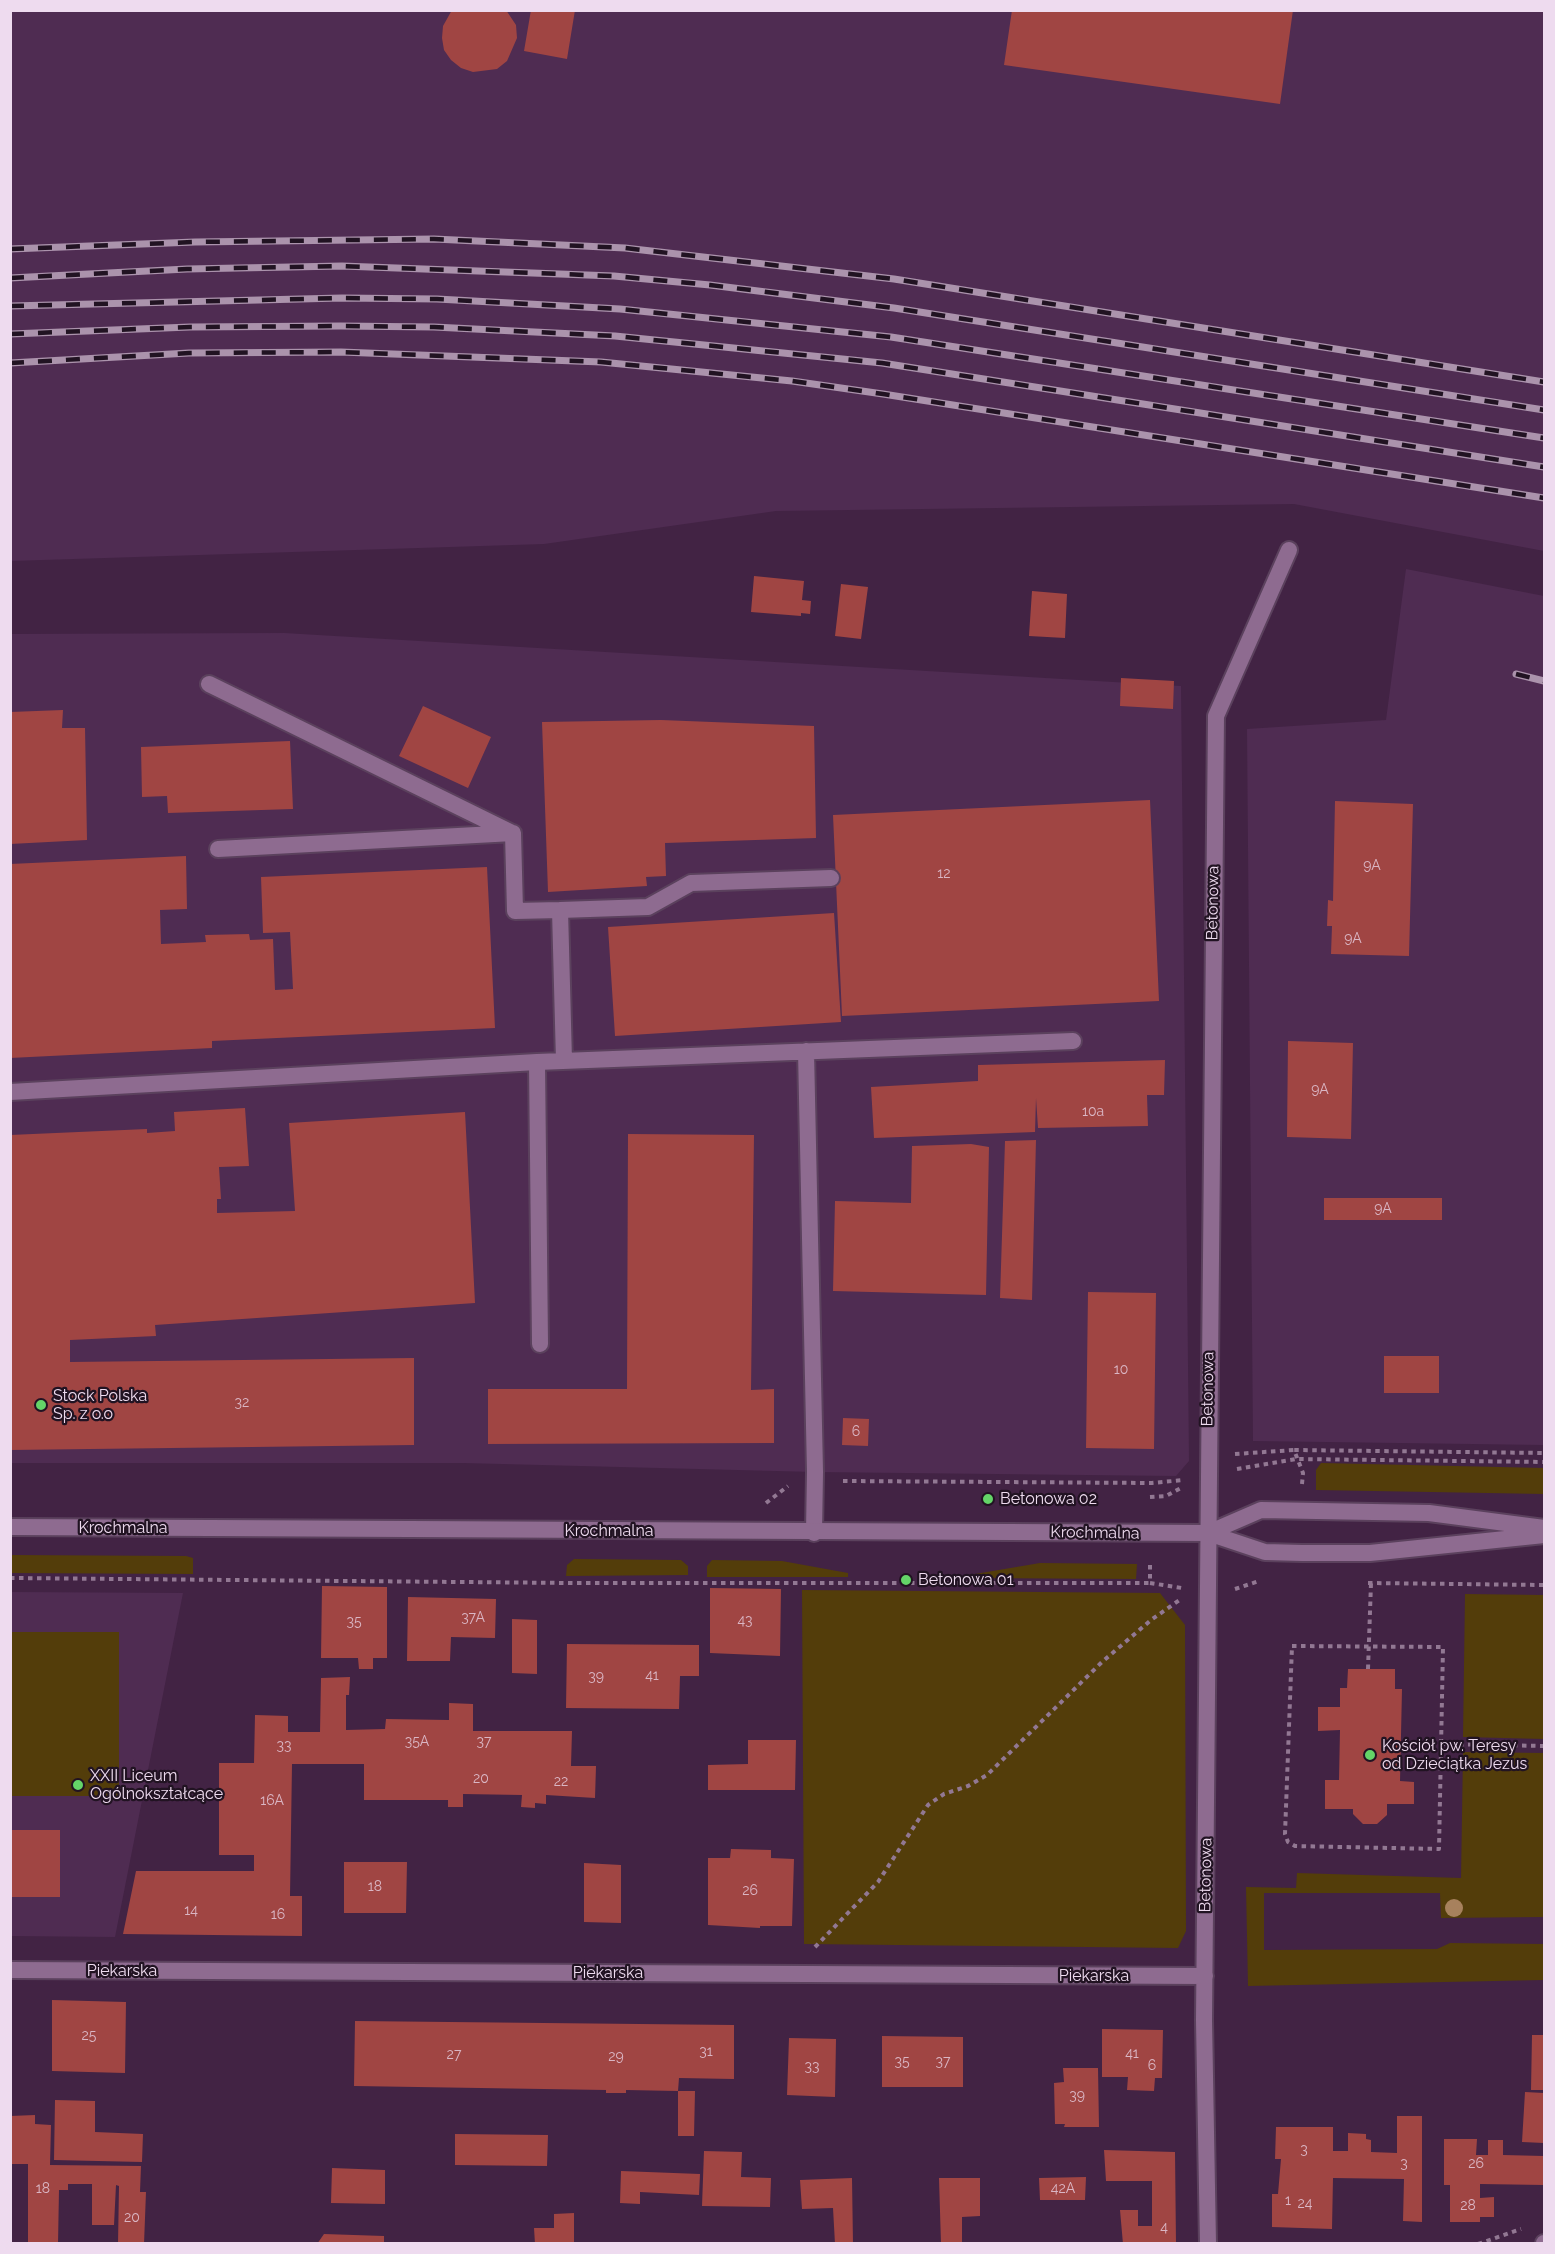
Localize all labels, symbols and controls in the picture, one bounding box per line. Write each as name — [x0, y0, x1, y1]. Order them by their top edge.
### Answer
house number: 9A — [1363, 858, 1381, 874]
street label: Betonowa — [1203, 865, 1223, 941]
house number: 12 — [937, 866, 951, 882]
house number: 9A — [1344, 931, 1362, 947]
house number: 9A — [1311, 1082, 1329, 1098]
house number: 10a — [1082, 1104, 1104, 1120]
house number: 9A — [1374, 1201, 1392, 1217]
street label: Betonowa — [1198, 1351, 1218, 1427]
house number: 10 — [1114, 1362, 1128, 1378]
place label: Stock Polska Sp. z o.o — [53, 1386, 147, 1424]
house number: 32 — [235, 1395, 249, 1411]
marker: Stock Polska Sp. z o.o — [34, 1398, 48, 1412]
house number: 6 — [852, 1424, 860, 1440]
place label: Betonowa 02 — [1000, 1489, 1097, 1509]
marker: Betonowa 02 — [981, 1492, 995, 1506]
street label: Krochmalna — [78, 1518, 168, 1538]
street label: Krochmalna — [564, 1521, 654, 1541]
street label: Krochmalna — [1050, 1523, 1140, 1543]
place label: Betonowa 01 — [918, 1570, 1014, 1590]
marker: Betonowa 01 — [899, 1573, 913, 1587]
house number: 37A — [461, 1610, 485, 1626]
house number: 43 — [737, 1613, 753, 1629]
house number: 35 — [346, 1614, 362, 1630]
house number: 41 — [645, 1668, 659, 1684]
house number: 39 — [588, 1669, 604, 1685]
house number: 35A — [405, 1734, 429, 1750]
house number: 37 — [477, 1734, 491, 1750]
place label: Kościół pw. Teresy od Dzieciątka Jezus — [1382, 1736, 1527, 1774]
house number: 33 — [277, 1738, 291, 1754]
marker: Kościół pw. Teresy od Dzieciątka Jezus — [1363, 1748, 1377, 1762]
place label: XXII Liceum Ogólnokształcące — [90, 1766, 223, 1804]
house number: 20 — [473, 1771, 489, 1787]
house number: 22 — [554, 1774, 568, 1790]
marker: XXII Liceum Ogólnokształcące — [71, 1778, 85, 1792]
house number: 16A — [260, 1793, 284, 1809]
street label: Betonowa — [1196, 1837, 1216, 1913]
house number: 18 — [368, 1879, 382, 1895]
house number: 26 — [742, 1883, 758, 1899]
house number: 14 — [184, 1903, 198, 1919]
house number: 16 — [271, 1907, 285, 1923]
street label: Piekarska — [87, 1961, 157, 1981]
street label: Piekarska — [573, 1963, 643, 1983]
street label: Piekarska — [1059, 1966, 1129, 1986]
house number: 25 — [82, 2028, 96, 2044]
house number: 31 — [699, 2044, 713, 2060]
house number: 41 — [1125, 2046, 1139, 2062]
house number: 27 — [447, 2047, 461, 2063]
house number: 29 — [608, 2049, 624, 2065]
house number: 35 — [894, 2054, 910, 2070]
house number: 37 — [936, 2054, 950, 2070]
house number: 6 — [1148, 2058, 1156, 2074]
house number: 33 — [805, 2059, 819, 2075]
house number: 39 — [1069, 2088, 1085, 2104]
house number: 3 — [1300, 2142, 1308, 2158]
house number: 3 — [1400, 2156, 1408, 2172]
house number: 26 — [1468, 2156, 1484, 2172]
house number: 18 — [36, 2181, 50, 2197]
house number: 42A — [1051, 2181, 1075, 2197]
house number: 1 — [1285, 2193, 1291, 2209]
house number: 24 — [1298, 2196, 1312, 2212]
house number: 28 — [1460, 2198, 1476, 2214]
house number: 20 — [124, 2210, 140, 2226]
house number: 4 — [1160, 2220, 1168, 2236]

